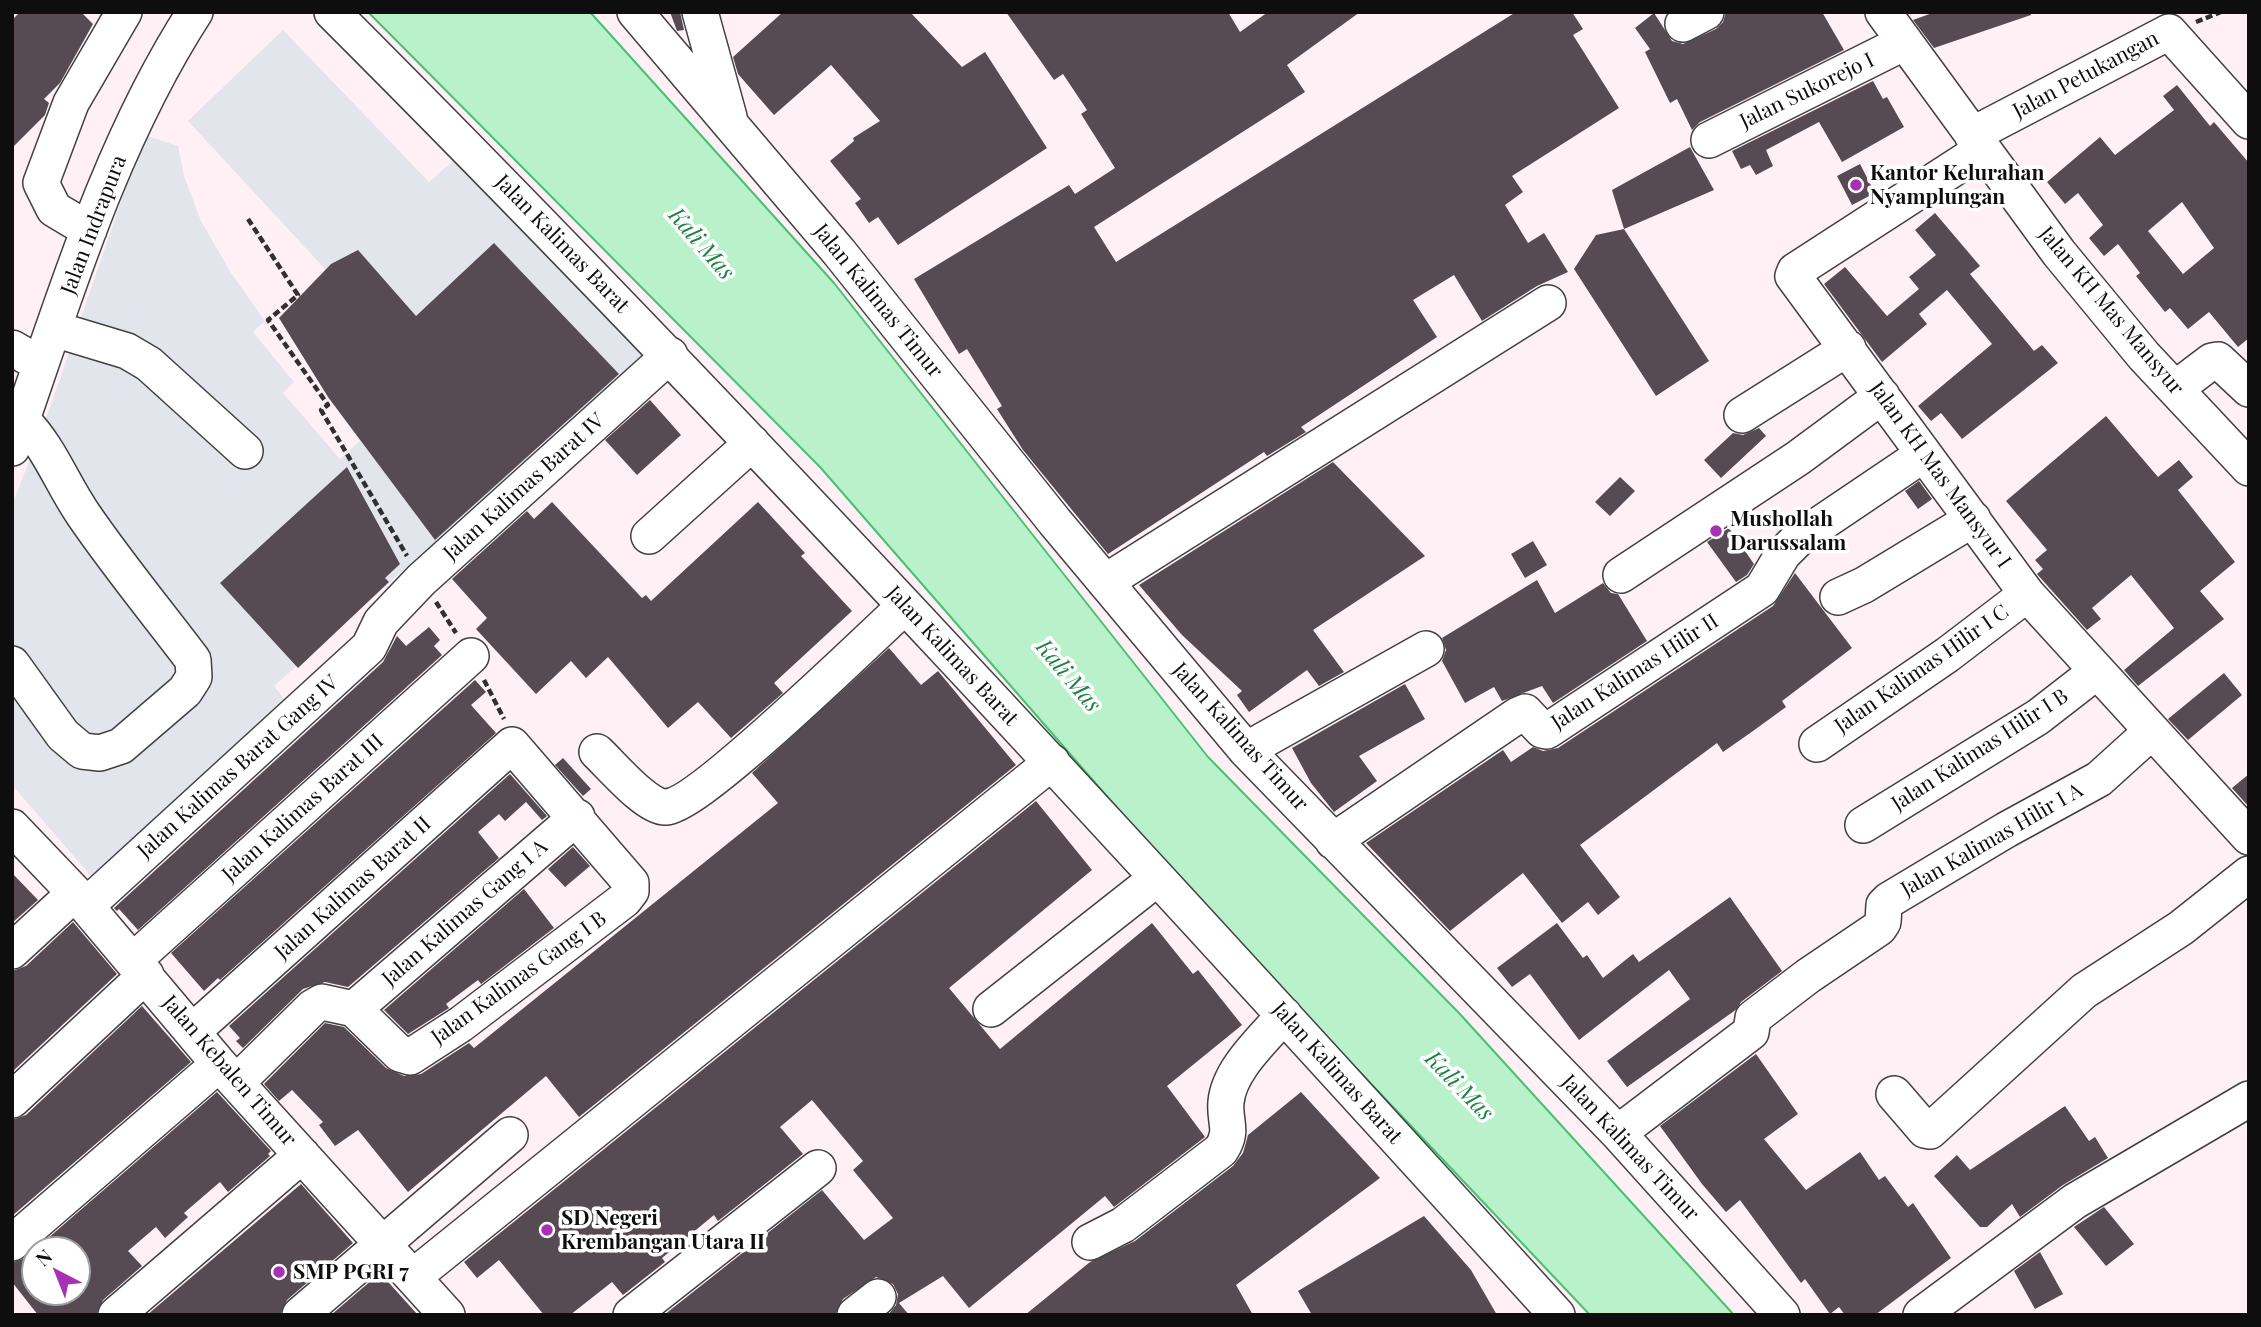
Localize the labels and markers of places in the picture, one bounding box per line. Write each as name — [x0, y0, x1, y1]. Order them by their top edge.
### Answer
place label: Kantor Kelurahan Nyamplungan — [1870, 160, 2044, 210]
marker: Kantor Kelurahan Nyamplungan — [1848, 177, 1864, 193]
place label: Mushollah Darussalam — [1730, 506, 1846, 556]
marker: Mushollah Darussalam — [1708, 523, 1724, 539]
place label: SD Negeri Krembangan Utara II — [561, 1205, 765, 1255]
marker: SD Negeri Krembangan Utara II — [539, 1222, 555, 1238]
place label: SMP PGRI 7 — [293, 1259, 409, 1285]
marker: SMP PGRI 7 — [271, 1264, 287, 1280]

